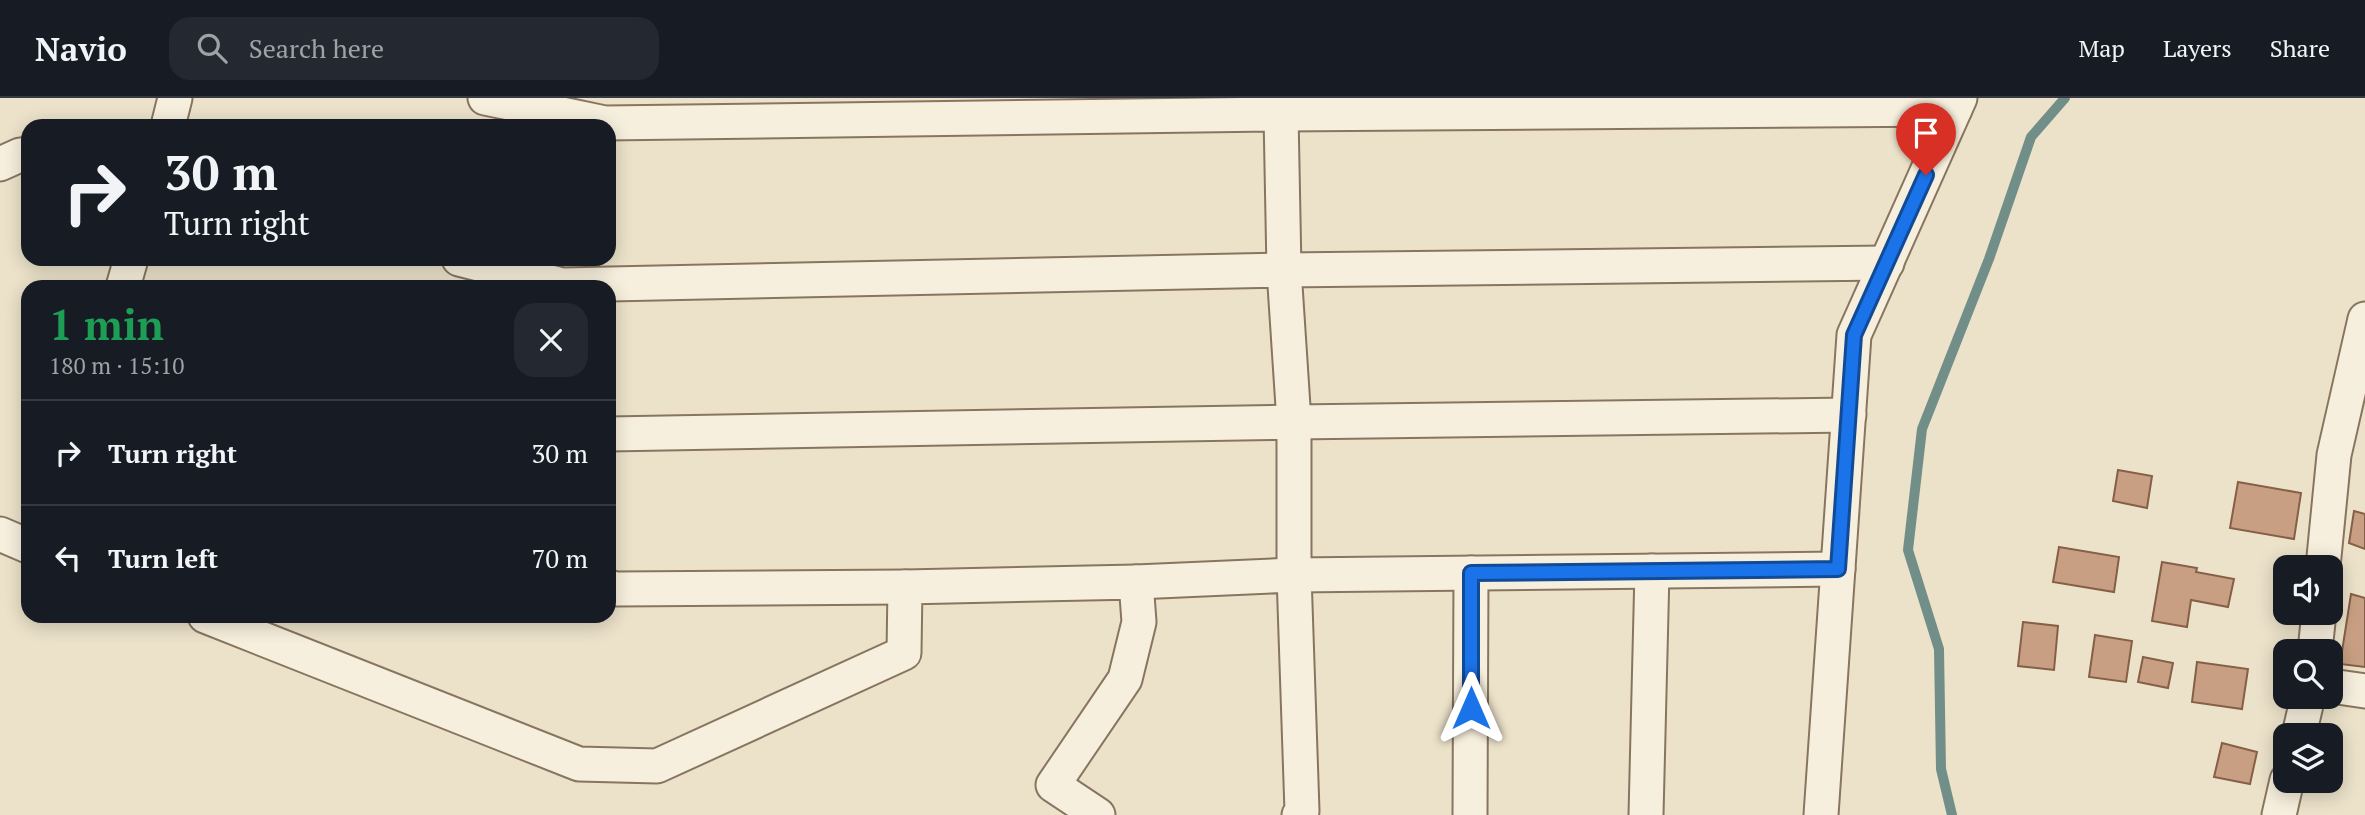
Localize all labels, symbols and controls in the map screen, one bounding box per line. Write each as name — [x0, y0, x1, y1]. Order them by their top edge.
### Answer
search box — [169, 17, 659, 80]
text: Navio — [35, 27, 127, 70]
icon: search — [193, 29, 231, 67]
text: Search here — [249, 31, 384, 65]
text: Map — [2078, 32, 2125, 64]
text: Layers — [2163, 32, 2232, 64]
text: Share — [2270, 32, 2330, 64]
pin — [1896, 103, 1956, 175]
icon: arrive — [1907, 114, 1945, 152]
text: 30 m — [164, 139, 278, 204]
icon: right — [49, 147, 140, 238]
text: Turn right — [164, 202, 310, 244]
text: 1 min — [49, 296, 164, 352]
button: close — [514, 303, 588, 377]
text: 180 m · 15:10 — [49, 350, 184, 381]
icon: right — [49, 434, 87, 472]
text: Turn right — [108, 436, 237, 470]
text: 30 m — [532, 436, 588, 470]
icon: left — [49, 539, 87, 577]
text: Turn left — [108, 541, 218, 575]
text: 70 m — [532, 541, 588, 575]
map controls — [2273, 555, 2343, 793]
button: sound — [2273, 555, 2343, 625]
button: search — [2273, 639, 2343, 709]
position arrow — [1434, 671, 1508, 745]
button: layers — [2273, 723, 2343, 793]

